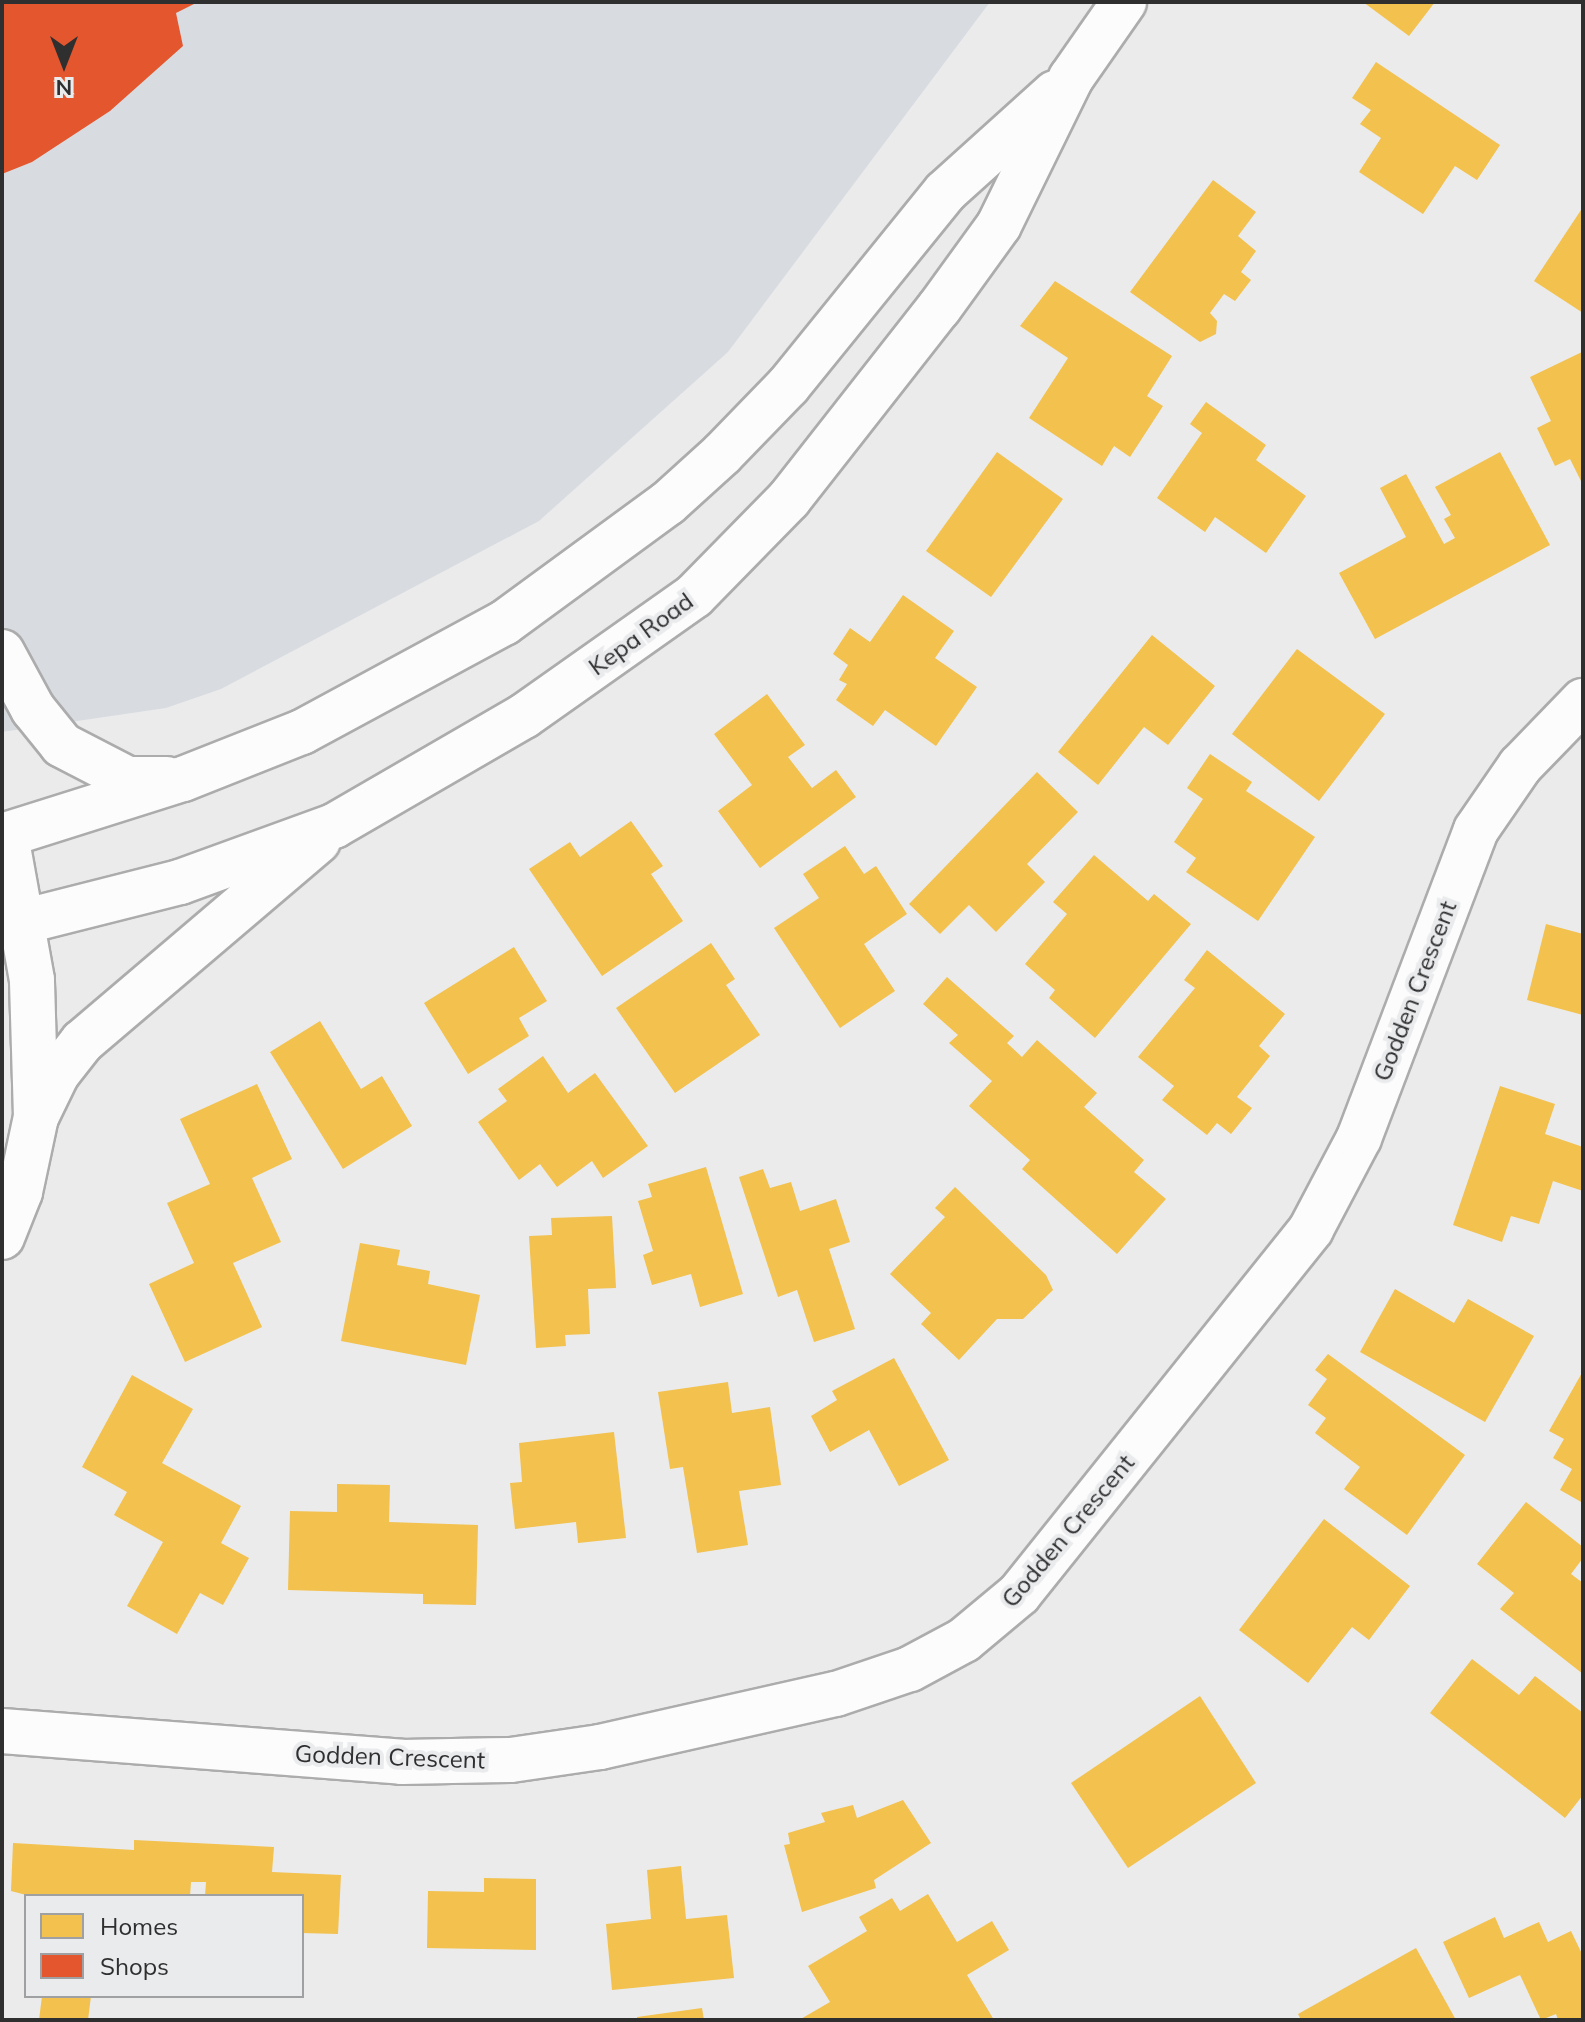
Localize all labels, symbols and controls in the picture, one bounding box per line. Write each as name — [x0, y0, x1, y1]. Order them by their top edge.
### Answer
north arrow — [24, 24, 104, 104]
text: N — [56, 74, 72, 102]
street label: Kepa Road — [583, 587, 699, 681]
street label: Godden Crescent — [1367, 897, 1463, 1085]
street label: Godden Crescent — [996, 1449, 1140, 1613]
street label: Godden Crescent — [294, 1739, 486, 1775]
legend — [24, 1894, 304, 1998]
text: Homes — [100, 1911, 178, 1941]
text: Shops — [100, 1951, 169, 1981]

